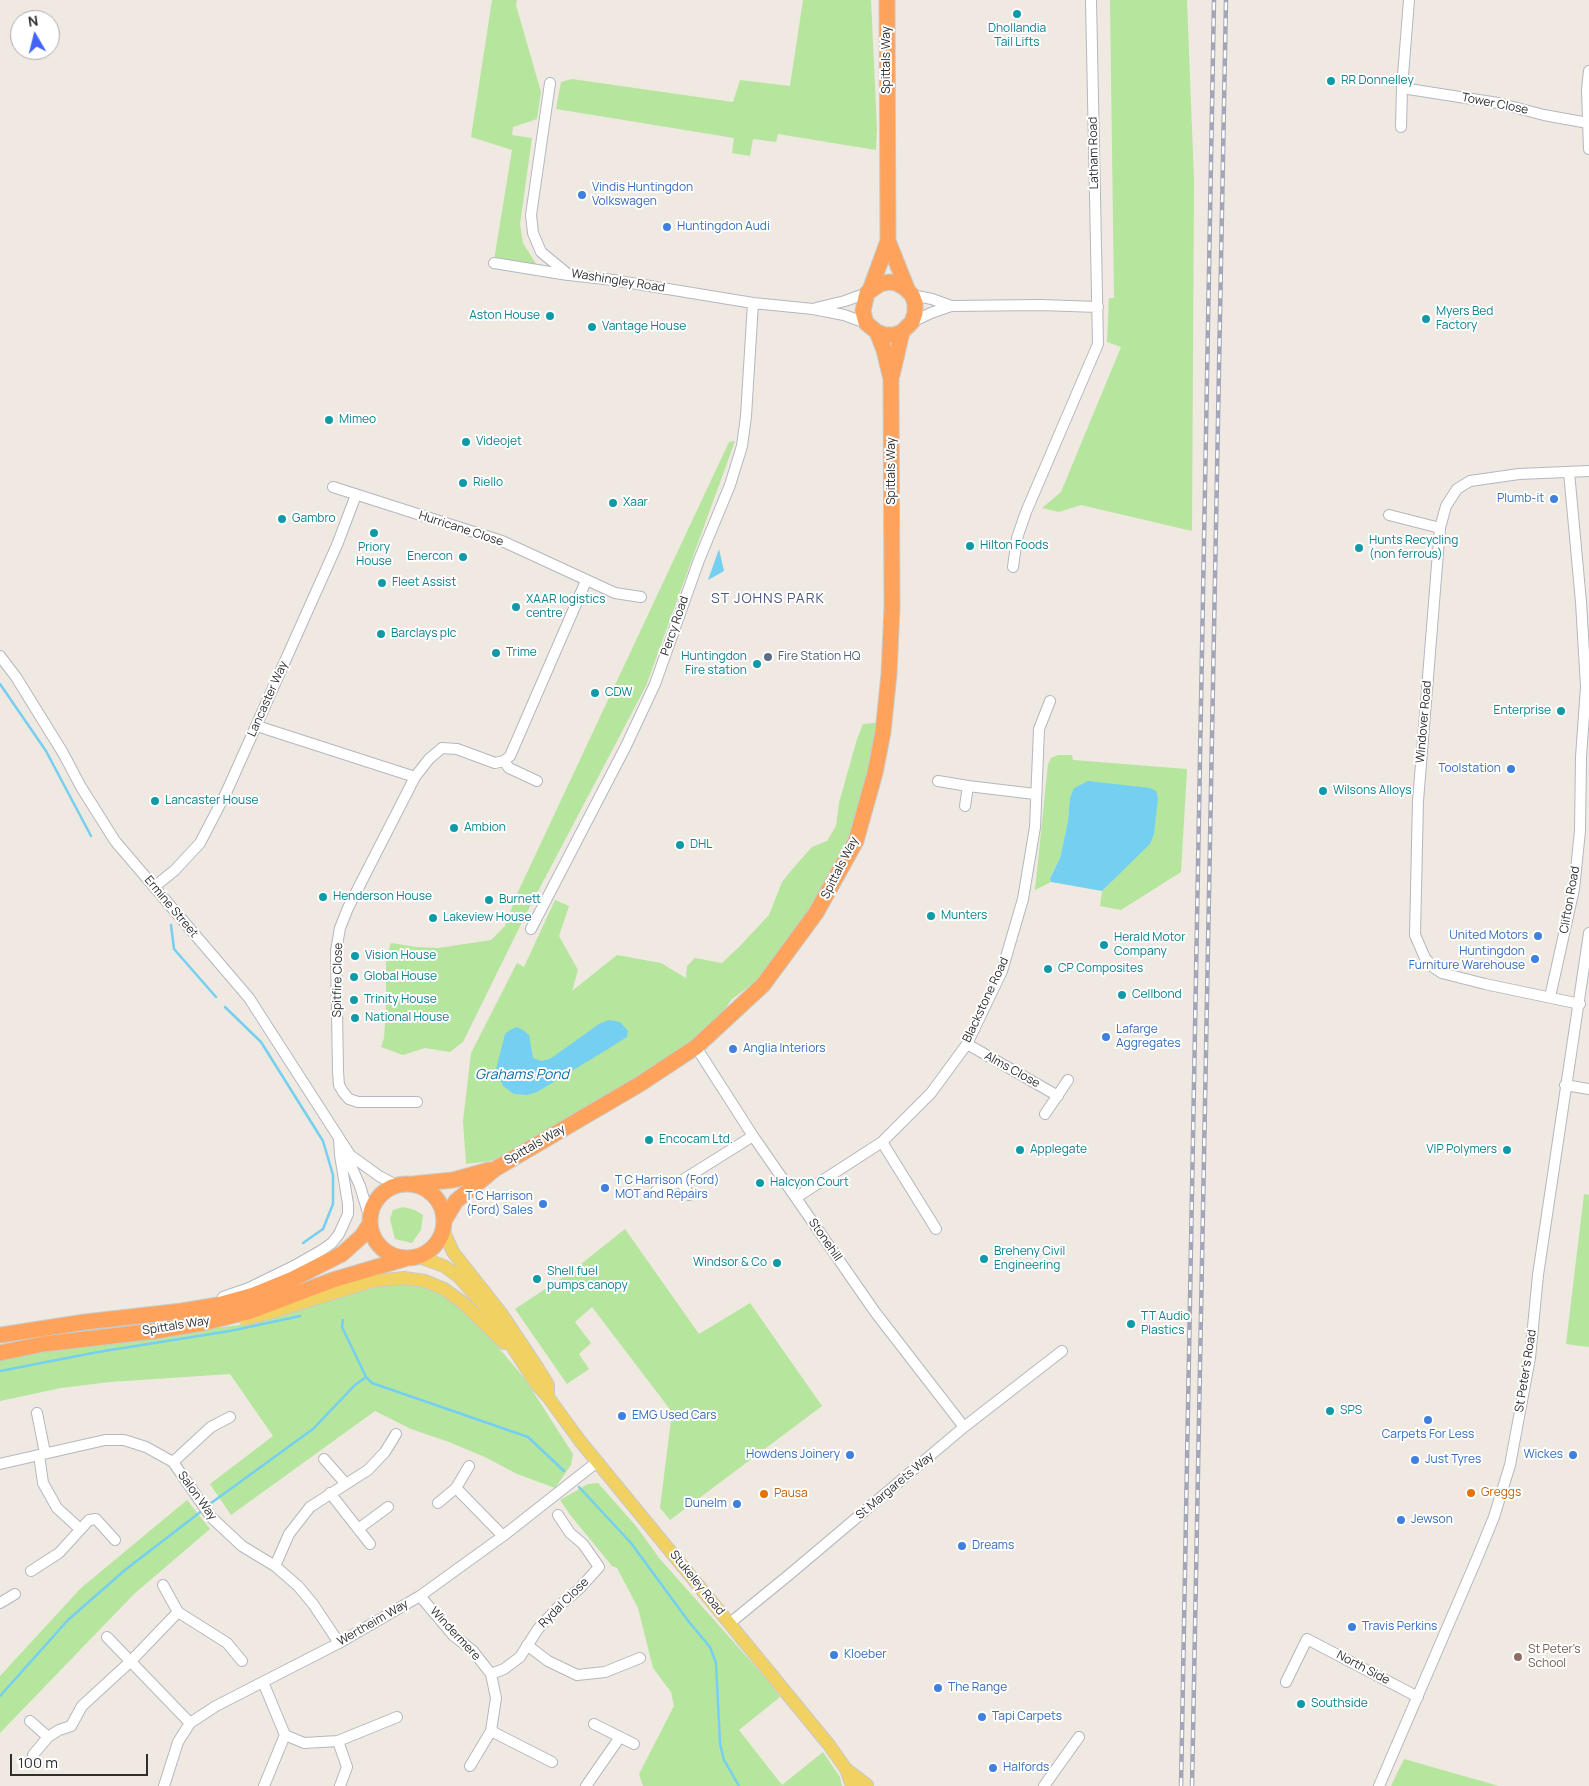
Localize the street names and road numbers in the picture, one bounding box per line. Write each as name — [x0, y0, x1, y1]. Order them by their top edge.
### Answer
street label: Spittals Way — [880, 26, 894, 94]
street label: Tower Close — [1460, 90, 1530, 118]
street label: Latham Road — [1086, 117, 1102, 189]
street label: Washingley Road — [570, 266, 666, 296]
street label: Spittals Way — [885, 437, 899, 505]
street label: Hurricane Close — [417, 509, 505, 549]
street label: Percy Road — [658, 594, 692, 658]
street label: Lancaster Way — [245, 659, 291, 739]
street label: Windover Road — [1413, 680, 1435, 764]
street label: Spittals Way — [818, 835, 862, 901]
street label: Clifton Road — [1557, 865, 1583, 935]
street label: Ermine Street — [141, 873, 201, 941]
street label: Spitfire Close — [330, 943, 346, 1017]
street label: Blackstone Road — [960, 955, 1012, 1045]
street label: Alms Close — [982, 1049, 1042, 1091]
street label: Spittals Way — [502, 1122, 568, 1168]
street label: Stonehill — [805, 1216, 845, 1264]
street label: Spittals Way — [141, 1314, 211, 1338]
street label: St Peter's Road — [1512, 1329, 1540, 1413]
street label: St Margarets Way — [853, 1449, 937, 1523]
street label: Salon Way — [174, 1469, 220, 1523]
street label: Stukeley Road — [667, 1548, 727, 1618]
street label: Rydal Close — [536, 1575, 592, 1631]
street label: Wertheim Way — [335, 1597, 411, 1649]
street label: Windermere — [427, 1604, 483, 1664]
street label: North Side — [1334, 1648, 1392, 1688]

